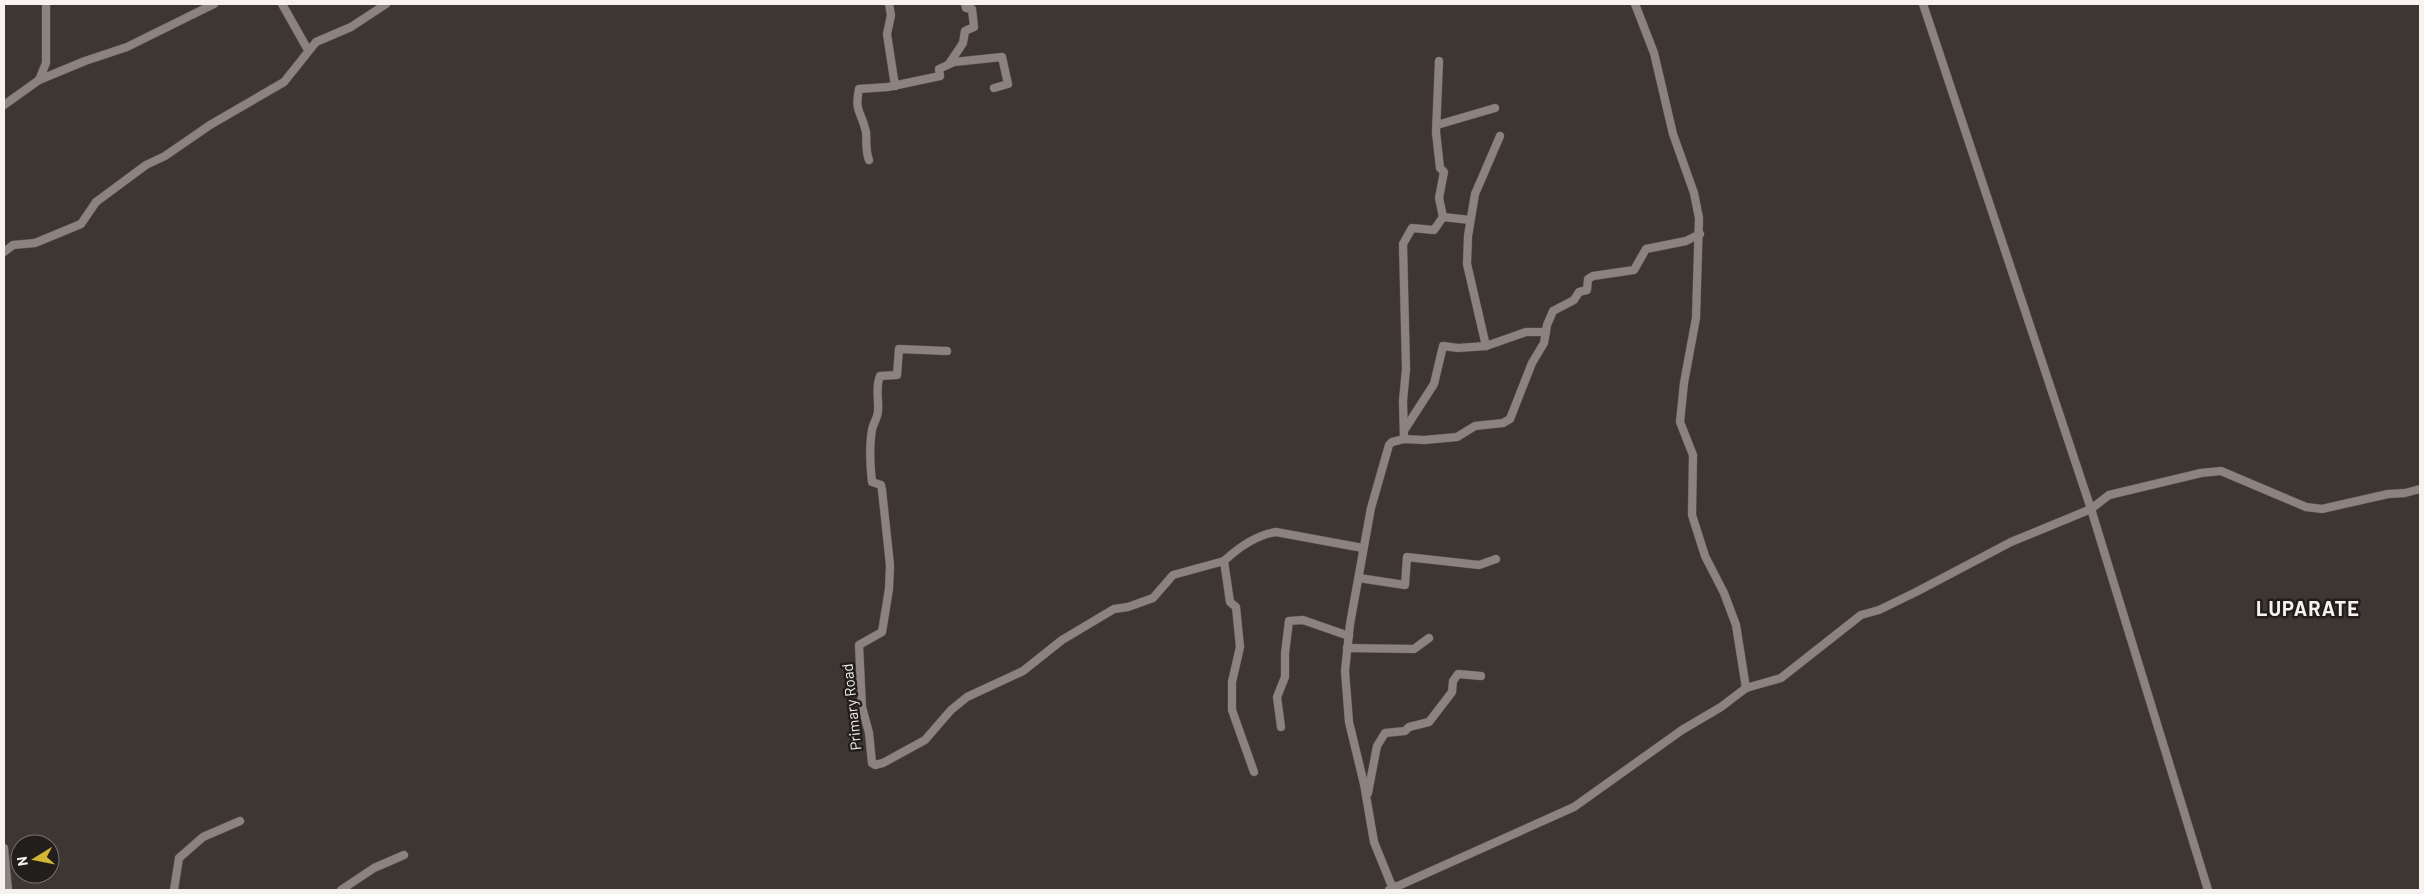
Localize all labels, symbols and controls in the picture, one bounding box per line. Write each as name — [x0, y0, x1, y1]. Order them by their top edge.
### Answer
district label: LUPARATE — [2256, 596, 2360, 620]
street label: Primary Road — [837, 663, 865, 751]
north arrow — [10, 834, 60, 884]
text: N — [13, 855, 31, 867]

